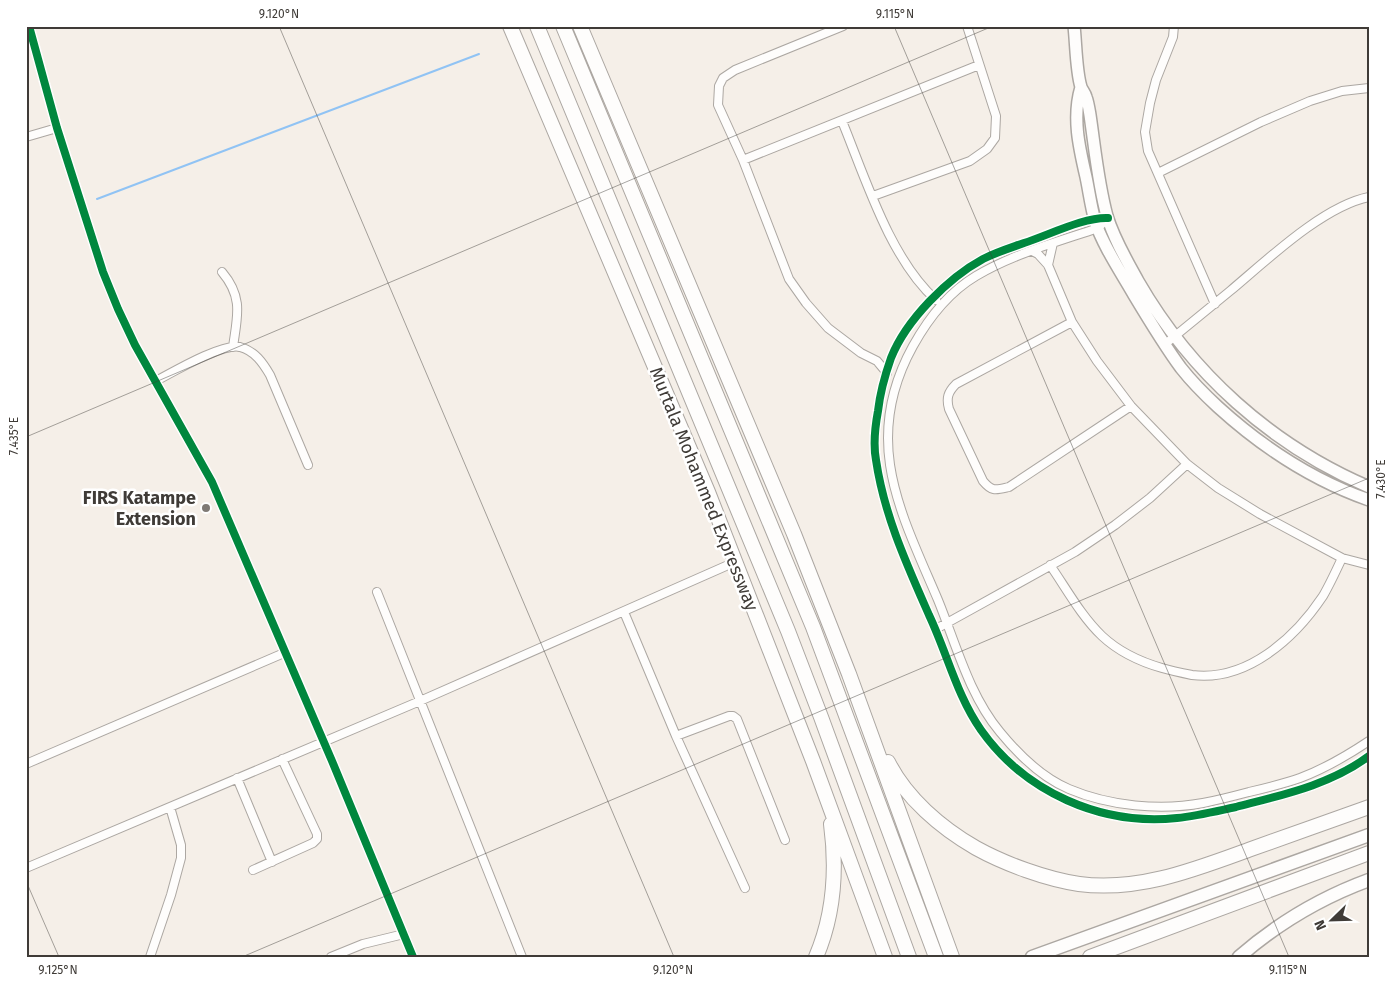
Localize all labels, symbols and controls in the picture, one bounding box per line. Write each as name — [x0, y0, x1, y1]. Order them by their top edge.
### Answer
text: 9.120°N — [259, 7, 299, 21]
text: 9.115°N — [876, 7, 914, 21]
street label: Murtala Mohammed Expressway — [645, 364, 763, 614]
text: 7.435°E — [7, 417, 21, 455]
text: 7.430°E — [1374, 459, 1388, 499]
place label: FIRS Katampe Extension — [83, 487, 196, 530]
marker: FIRS Katampe Extension — [200, 502, 212, 514]
north arrow — [1308, 896, 1358, 946]
text: N — [1311, 917, 1330, 932]
text: 9.125°N — [38, 963, 78, 977]
text: 9.120°N — [653, 963, 693, 977]
text: 9.115°N — [1269, 963, 1307, 977]

